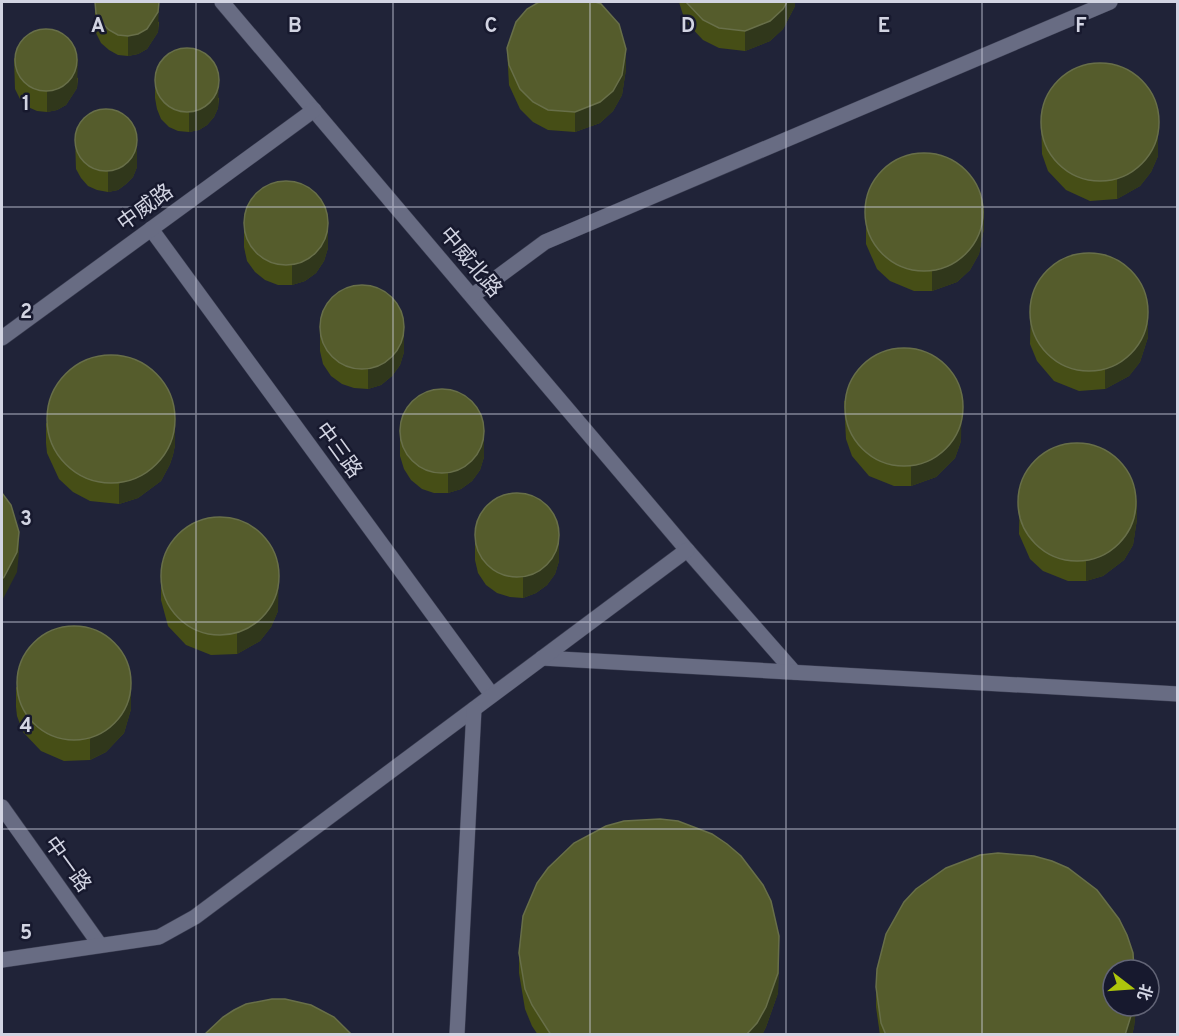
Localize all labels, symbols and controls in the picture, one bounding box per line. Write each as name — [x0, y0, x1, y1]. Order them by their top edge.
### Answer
text: A — [91, 14, 105, 40]
text: B — [288, 14, 302, 40]
text: C — [485, 14, 497, 40]
text: D — [681, 14, 695, 40]
text: E — [878, 14, 890, 40]
text: F — [1075, 14, 1087, 40]
text: 1 — [22, 92, 30, 118]
street label: 中威路 — [112, 179, 179, 238]
street label: 中威北路 — [433, 222, 507, 304]
text: 2 — [20, 300, 32, 326]
street label: 中三路 — [308, 417, 367, 484]
text: 3 — [20, 507, 32, 533]
text: 4 — [20, 714, 32, 740]
street label: 中一路 — [37, 831, 96, 898]
text: 5 — [20, 921, 32, 947]
north arrow — [1101, 958, 1161, 1018]
text: 北 — [1132, 981, 1155, 1002]

